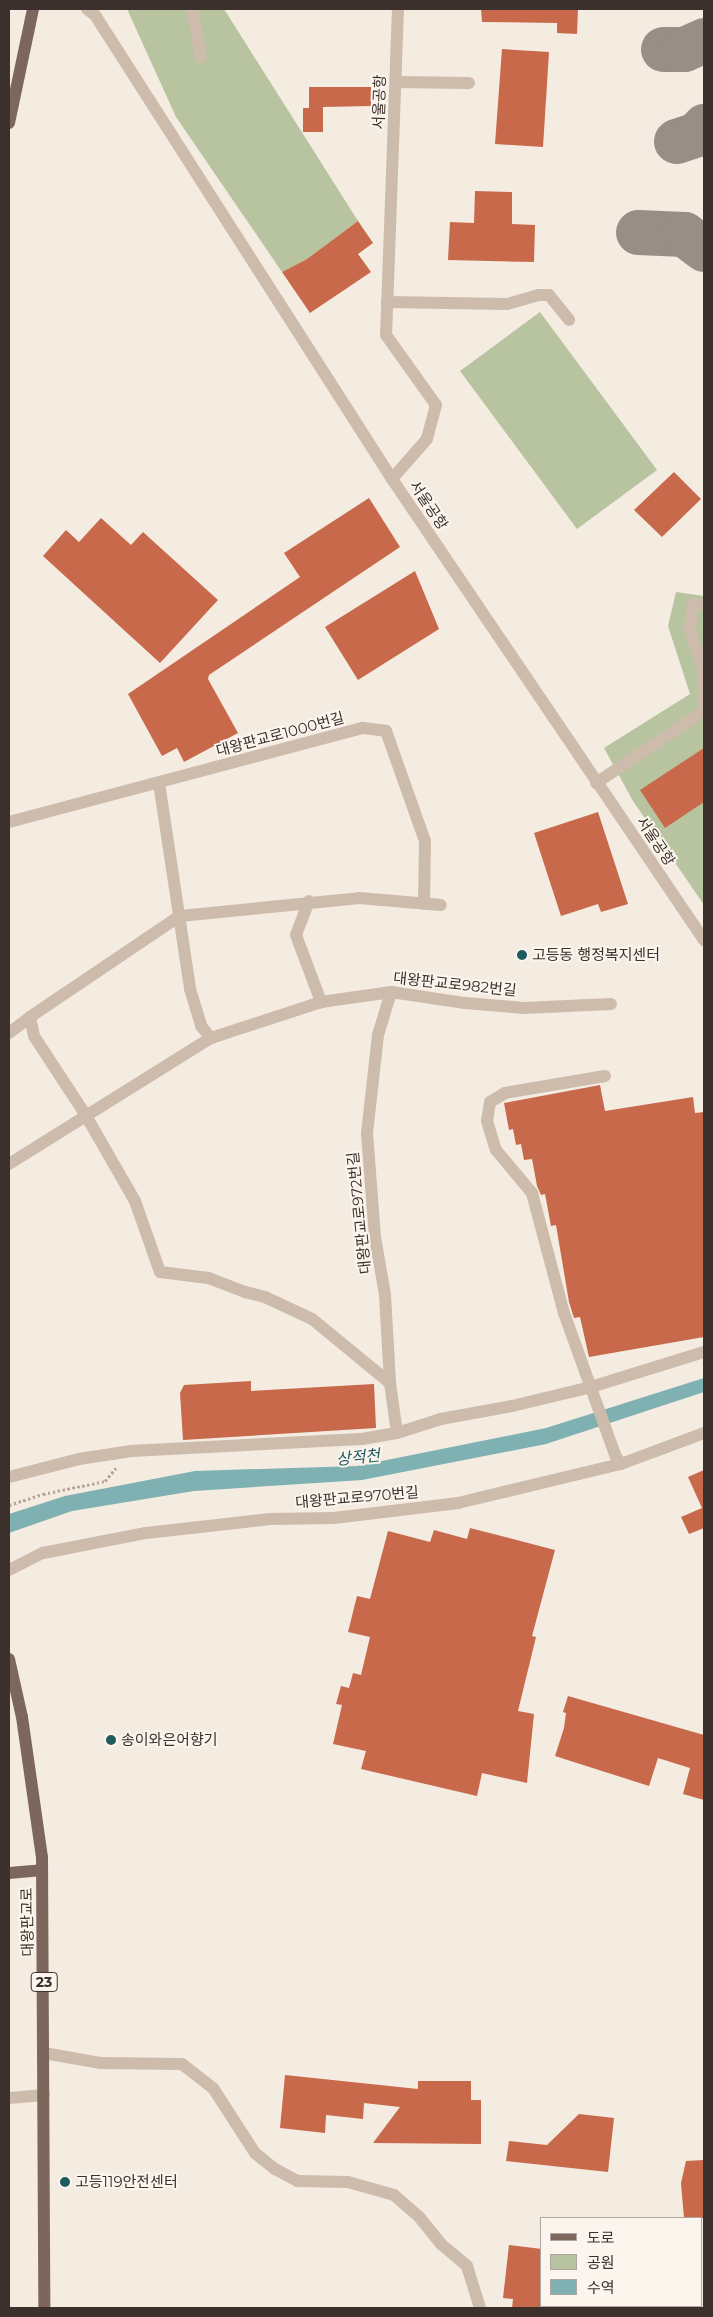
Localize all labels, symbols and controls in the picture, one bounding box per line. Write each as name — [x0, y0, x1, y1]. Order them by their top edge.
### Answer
street label: 서울공항 — [369, 74, 389, 130]
street label: 서울공항 — [406, 477, 452, 533]
street label: 대왕판교로1000번길 — [214, 708, 346, 760]
street label: 서울공항 — [633, 813, 679, 869]
place label: 고등동 행정복지센터 — [532, 946, 660, 964]
marker: 고등동 행정복지센터 — [516, 949, 528, 961]
street label: 대왕판교로982번길 — [392, 969, 518, 999]
street label: 대왕판교로972번길 — [344, 1151, 374, 1275]
water label: 상적천 — [335, 1446, 381, 1470]
street label: 대왕판교로970번길 — [294, 1483, 420, 1511]
place label: 송이와은어향기 — [121, 1731, 218, 1749]
marker: 송이와은어향기 — [105, 1734, 117, 1746]
street label: 대왕판교로 — [17, 1887, 37, 1957]
road number: 23 — [30, 1970, 58, 1994]
place label: 고등119안전센터 — [75, 2173, 178, 2191]
marker: 고등119안전센터 — [59, 2176, 71, 2188]
legend — [540, 2217, 703, 2307]
text: 도로 — [587, 2228, 615, 2247]
text: 공원 — [587, 2253, 615, 2272]
text: 수역 — [587, 2278, 615, 2297]

